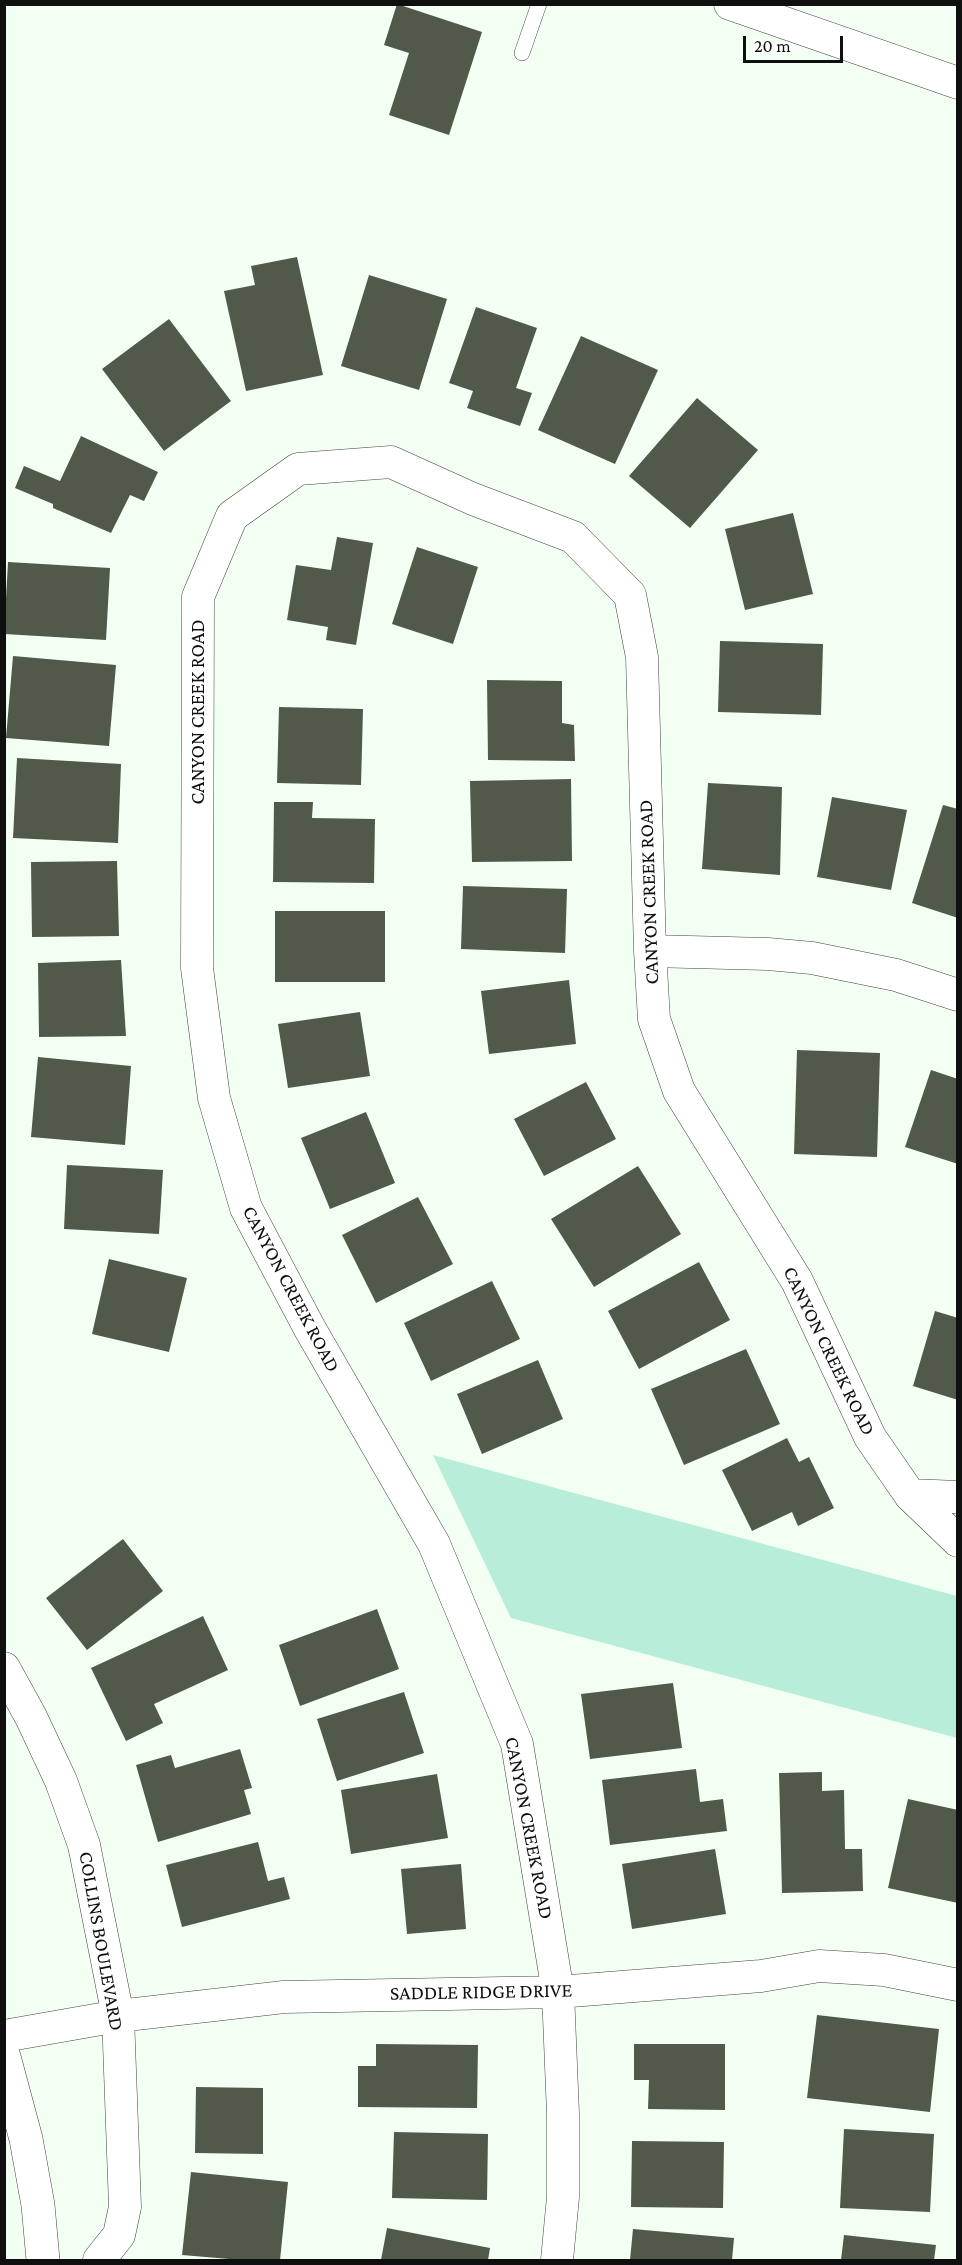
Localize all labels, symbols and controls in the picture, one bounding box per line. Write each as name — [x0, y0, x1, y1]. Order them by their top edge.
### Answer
scale bar — [746, 24, 846, 62]
text: 20 m — [754, 36, 791, 56]
street label: CANYON CREEK ROAD — [186, 619, 210, 805]
street label: CANYON CREEK ROAD — [634, 799, 664, 985]
street label: CANYON CREEK ROAD — [237, 1202, 345, 1376]
street label: CANYON CREEK ROAD — [778, 1263, 880, 1439]
street label: CANYON CREEK ROAD — [500, 1735, 558, 1921]
street label: COLLINS BOULEVARD — [73, 1849, 129, 2033]
street label: SADDLE RIDGE DRIVE — [390, 1978, 572, 2006]

